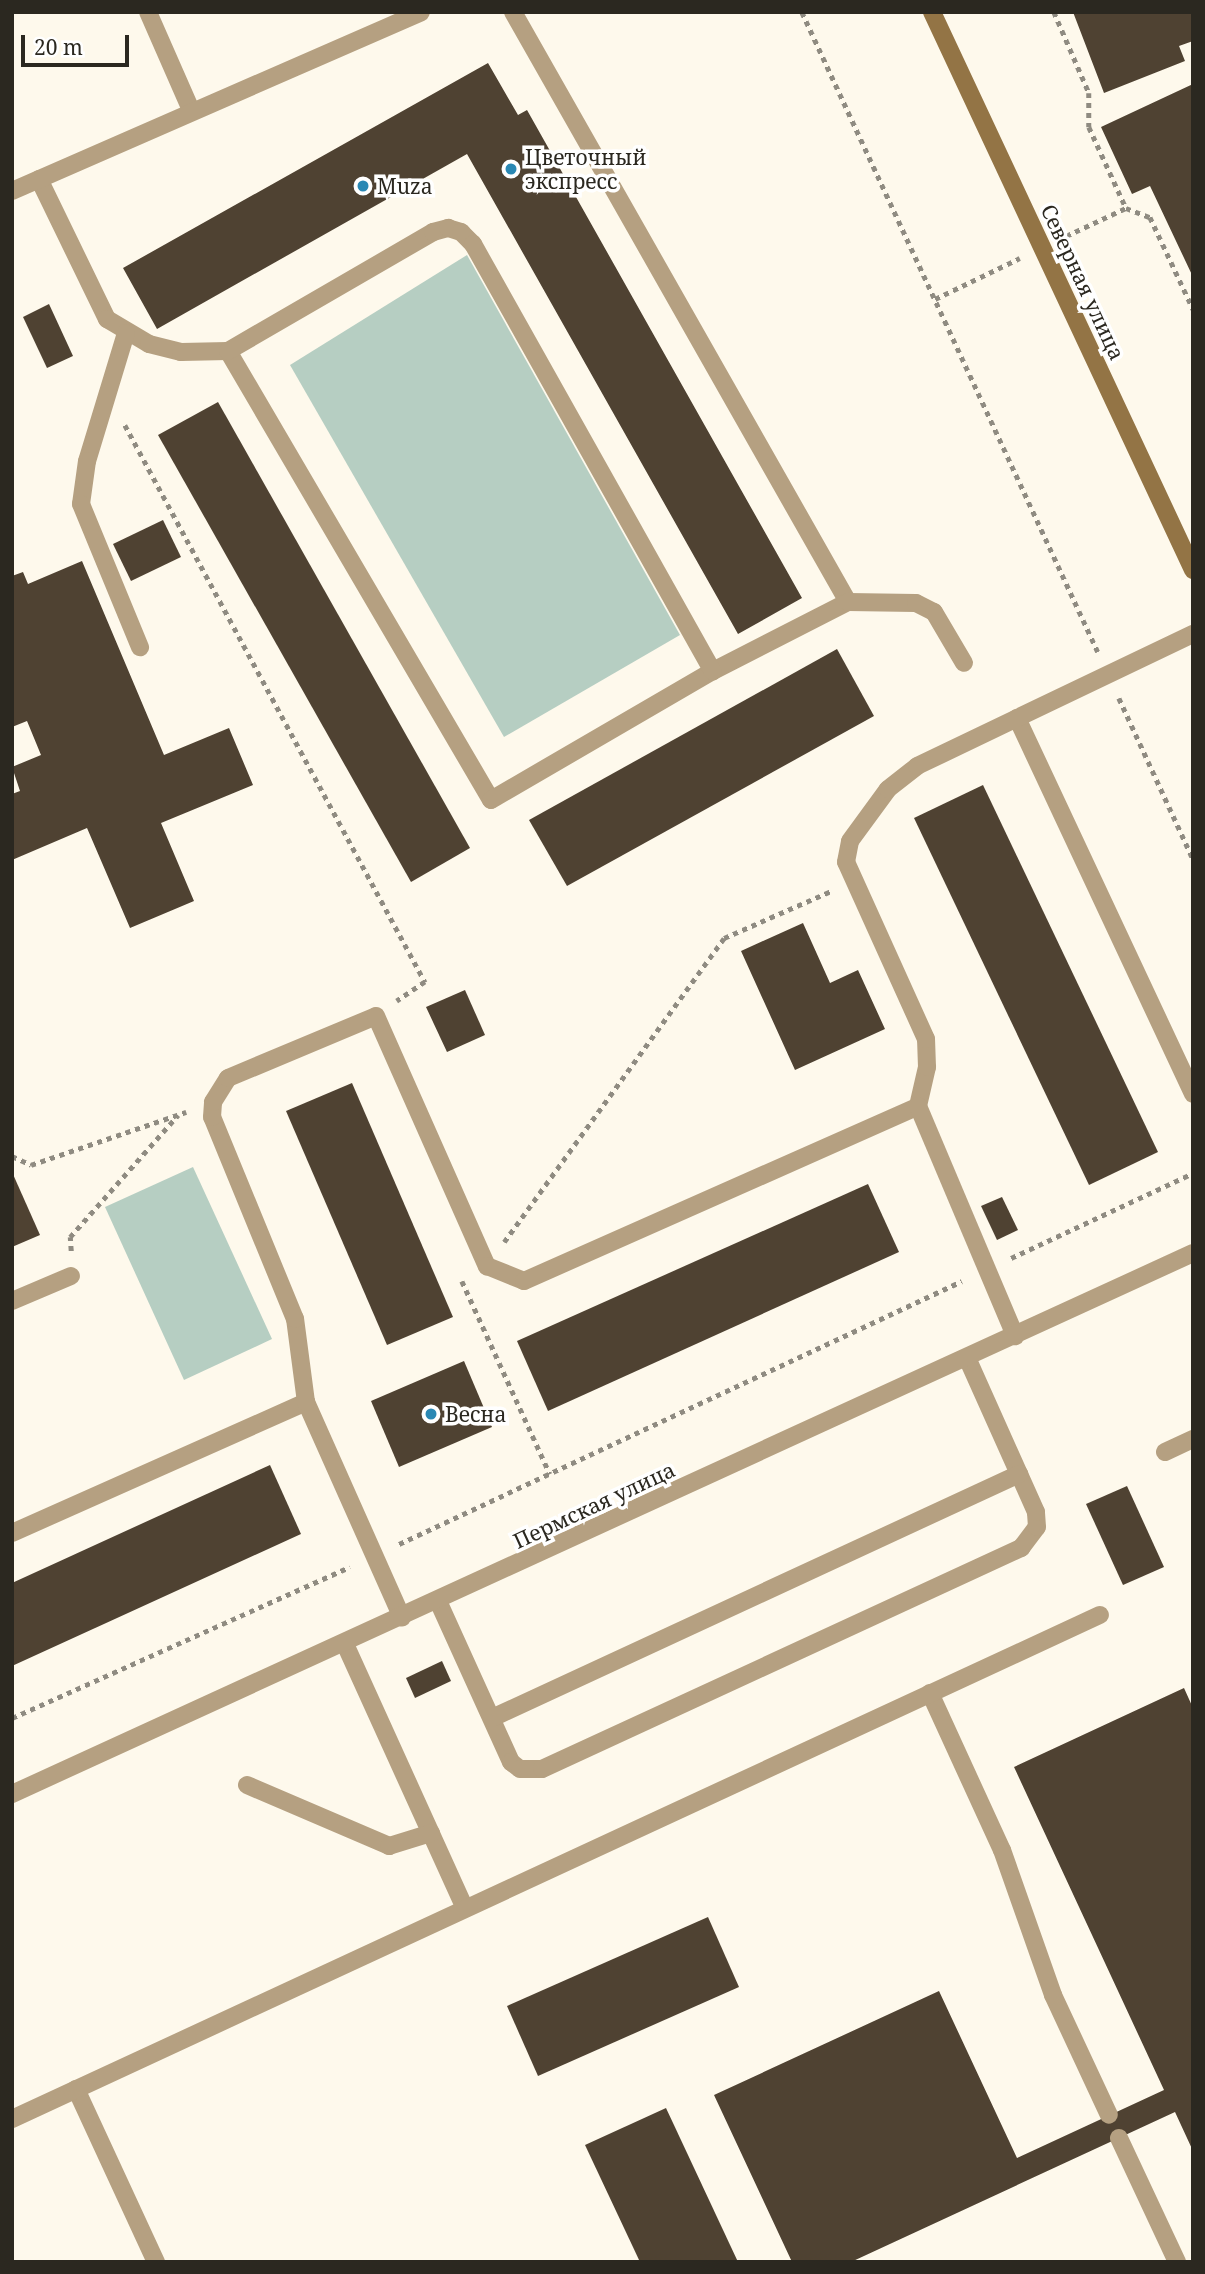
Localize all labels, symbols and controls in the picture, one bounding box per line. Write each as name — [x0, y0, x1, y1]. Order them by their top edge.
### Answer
scale bar — [24, 21, 133, 65]
text: 20 m — [34, 33, 83, 61]
place label: Цветочный экспресс — [525, 144, 646, 194]
marker: Цветочный экспресс — [503, 161, 519, 177]
place label: Muza — [377, 173, 433, 199]
marker: Muza — [355, 178, 371, 194]
street label: Северная улица — [1036, 200, 1130, 364]
place label: Весна — [445, 1401, 506, 1427]
marker: Весна — [423, 1406, 439, 1422]
street label: Пермская улица — [509, 1457, 679, 1553]

